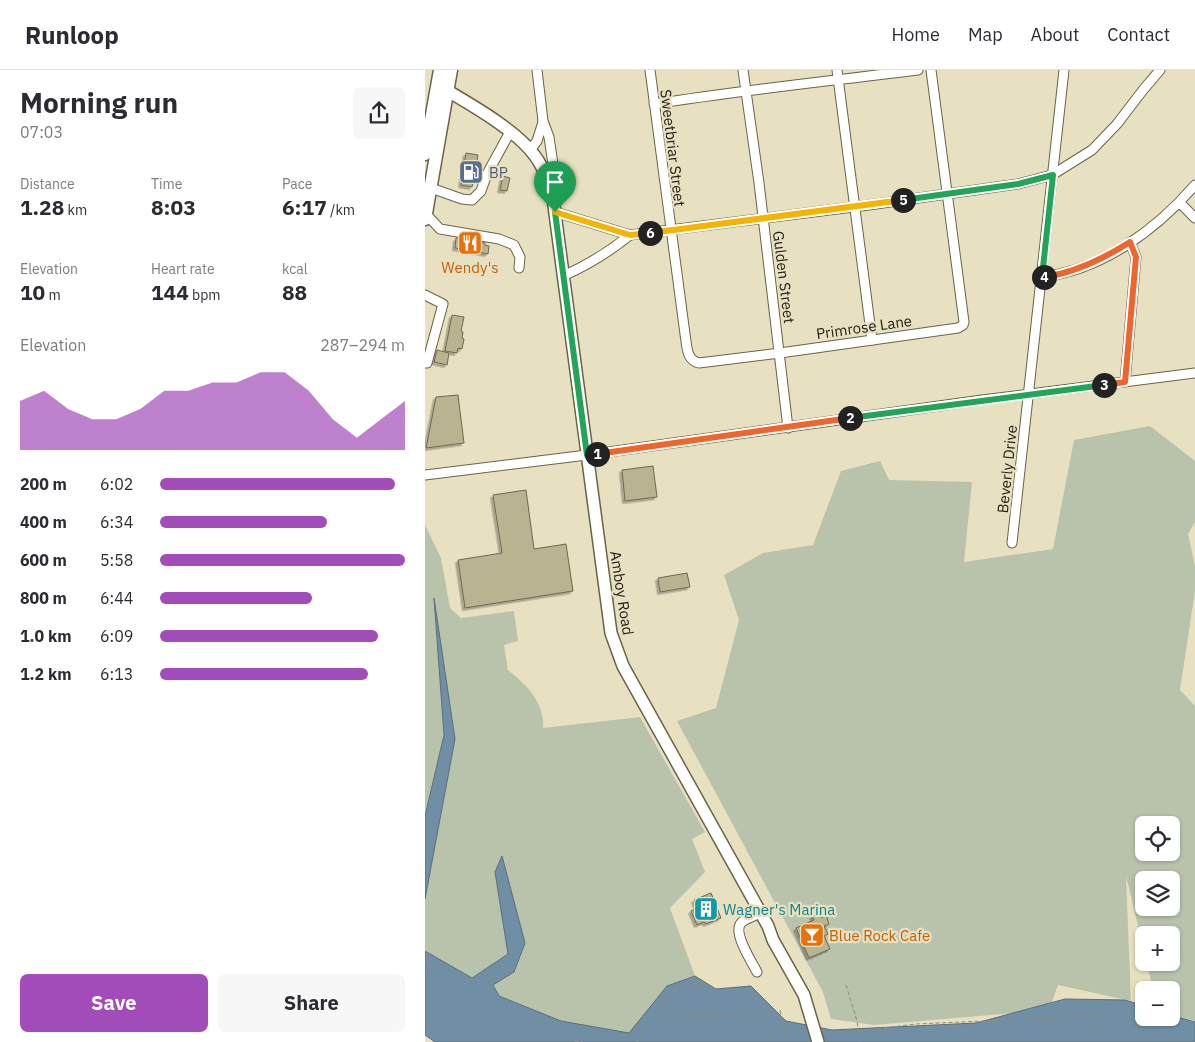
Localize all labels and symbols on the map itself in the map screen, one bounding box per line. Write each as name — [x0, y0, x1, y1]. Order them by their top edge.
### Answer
street label: Sweetbriar Street — [656, 88, 690, 208]
fuel station icon: BP — [458, 159, 484, 185]
pin — [534, 161, 576, 212]
place label: BP — [489, 163, 508, 182]
pin: 5 — [891, 188, 915, 212]
pin: 6 — [637, 220, 663, 246]
restaurant icon: Wendy's — [457, 230, 483, 256]
street label: Gulden Street — [769, 230, 799, 324]
place label: Wendy's — [441, 258, 499, 277]
pin: 4 — [1031, 264, 1057, 290]
street label: Primrose Lane — [815, 311, 913, 343]
pin: 3 — [1091, 372, 1117, 398]
pin: 2 — [837, 406, 863, 430]
street label: Beverly Drive — [993, 424, 1021, 514]
pin: 1 — [585, 442, 609, 466]
street label: Amboy Road — [606, 549, 638, 637]
building icon: Wagner's Marina — [693, 896, 719, 922]
place label: Wagner's Marina — [723, 900, 835, 919]
bar icon: Blue Rock Cafe — [799, 922, 825, 948]
place label: Blue Rock Cafe — [829, 926, 930, 945]

